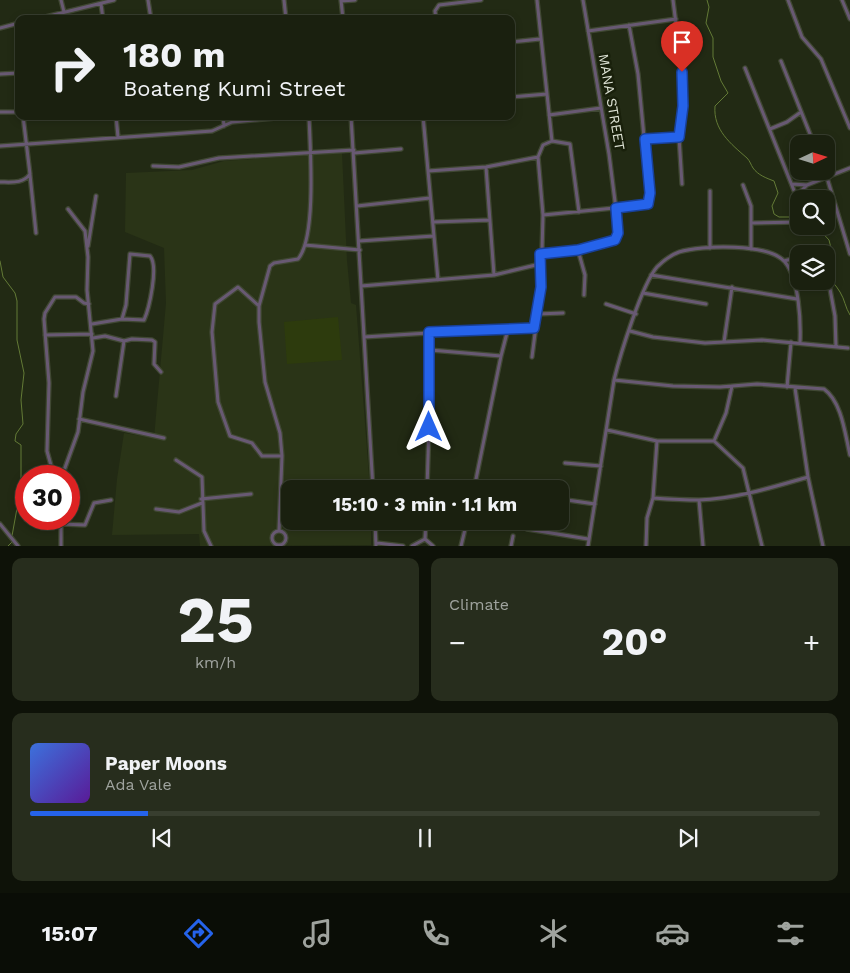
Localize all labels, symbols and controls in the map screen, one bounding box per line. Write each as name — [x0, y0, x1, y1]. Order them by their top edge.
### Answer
pin — [661, 21, 703, 72]
icon: arrive — [668, 28, 696, 56]
text: 180 m — [123, 34, 226, 76]
icon: right — [40, 35, 105, 100]
street label: MANA STREET — [596, 53, 628, 152]
text: Boateng Kumi Street — [123, 76, 345, 101]
north arrow — [790, 135, 835, 180]
map controls — [790, 135, 835, 290]
button: search — [790, 190, 835, 235]
button: layers — [790, 245, 835, 290]
position arrow — [402, 400, 454, 452]
speed limit sign: 30 — [15, 465, 80, 530]
text: 15:10 · 3 min · 1.1 km — [333, 493, 517, 516]
text: 25 — [177, 582, 254, 658]
text: Climate — [449, 595, 509, 614]
text: 20° — [602, 620, 667, 664]
text: − — [449, 626, 466, 659]
text: + — [803, 626, 820, 659]
text: km/h — [195, 653, 236, 672]
text: Paper Moons — [105, 752, 227, 775]
text: Ada Vale — [105, 775, 172, 794]
icon: previous — [148, 824, 176, 852]
icon: pause — [411, 824, 439, 852]
icon: next — [674, 824, 702, 852]
icon: directions — [181, 916, 216, 951]
icon: music — [300, 916, 335, 951]
icon: phone — [418, 916, 453, 951]
icon: climate — [536, 916, 571, 951]
icon: car — [655, 916, 690, 951]
icon: filters — [773, 916, 808, 951]
text: 15:07 — [42, 921, 98, 946]

